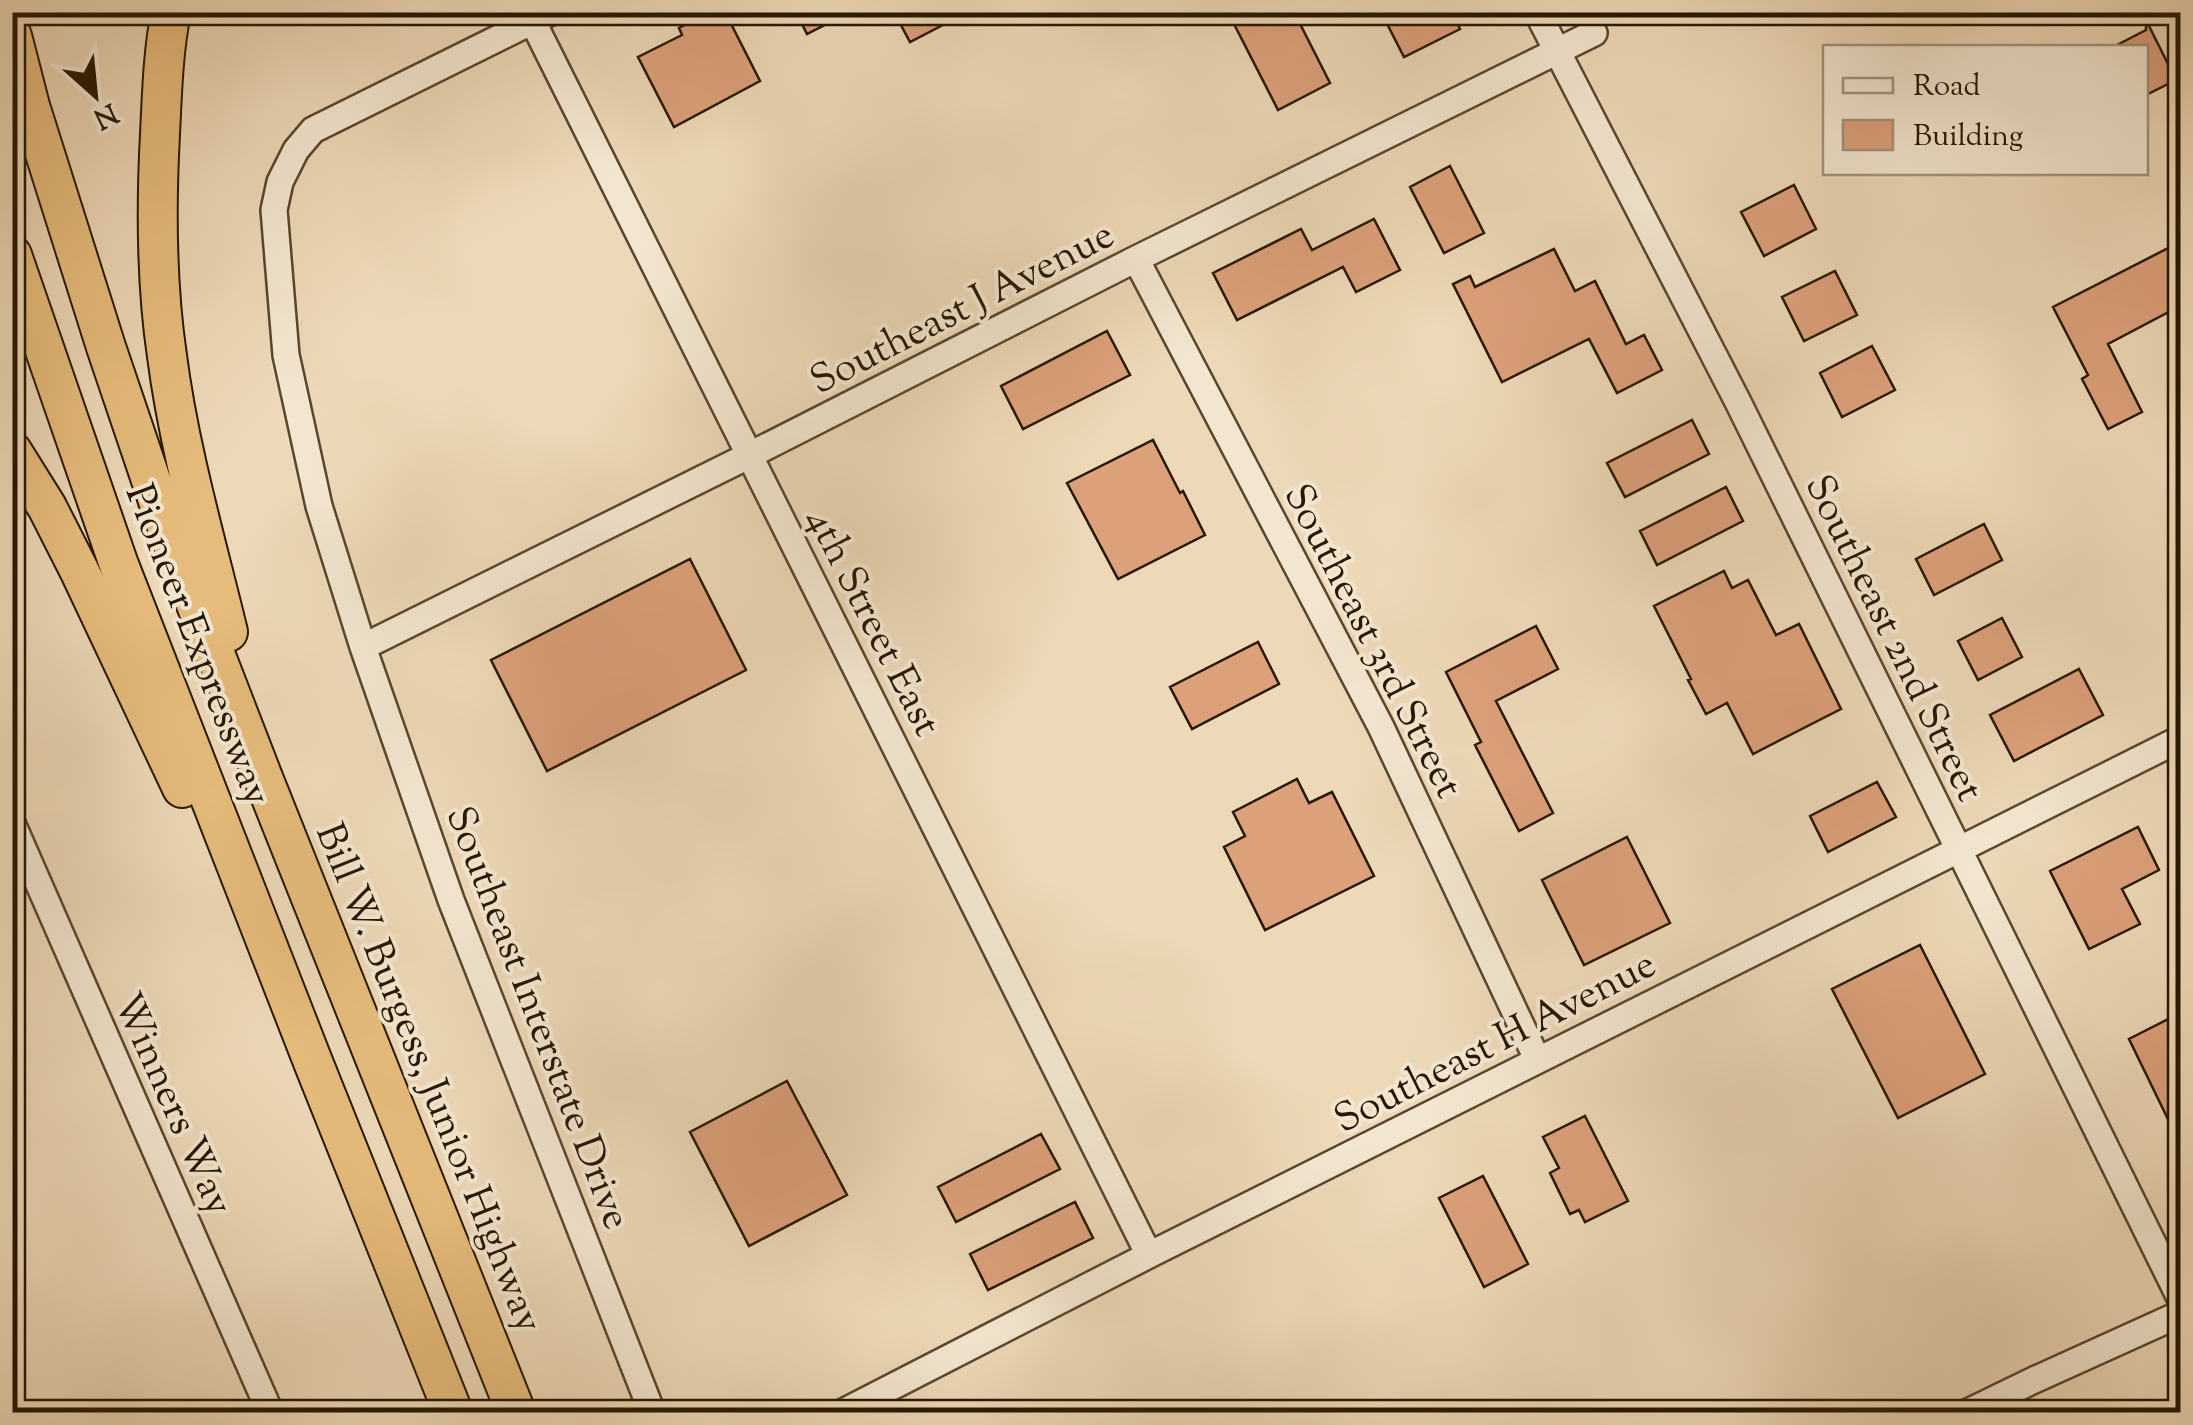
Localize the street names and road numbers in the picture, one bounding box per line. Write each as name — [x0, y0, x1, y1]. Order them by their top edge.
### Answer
street label: Southeast J Avenue — [801, 209, 1125, 411]
street label: Southeast 2nd Street — [1788, 466, 1996, 812]
street label: Southeast 3rd Street — [1267, 475, 1475, 809]
street label: Pioneer Expressway — [108, 477, 283, 814]
street label: 4th Street East — [789, 499, 953, 747]
street label: Southeast Interstate Drive — [429, 799, 643, 1238]
street label: Bill W. Burgess, Junior Highway — [298, 816, 555, 1342]
street label: Southeast H Avenue — [1325, 938, 1667, 1150]
street label: Winners Way — [96, 984, 245, 1225]

